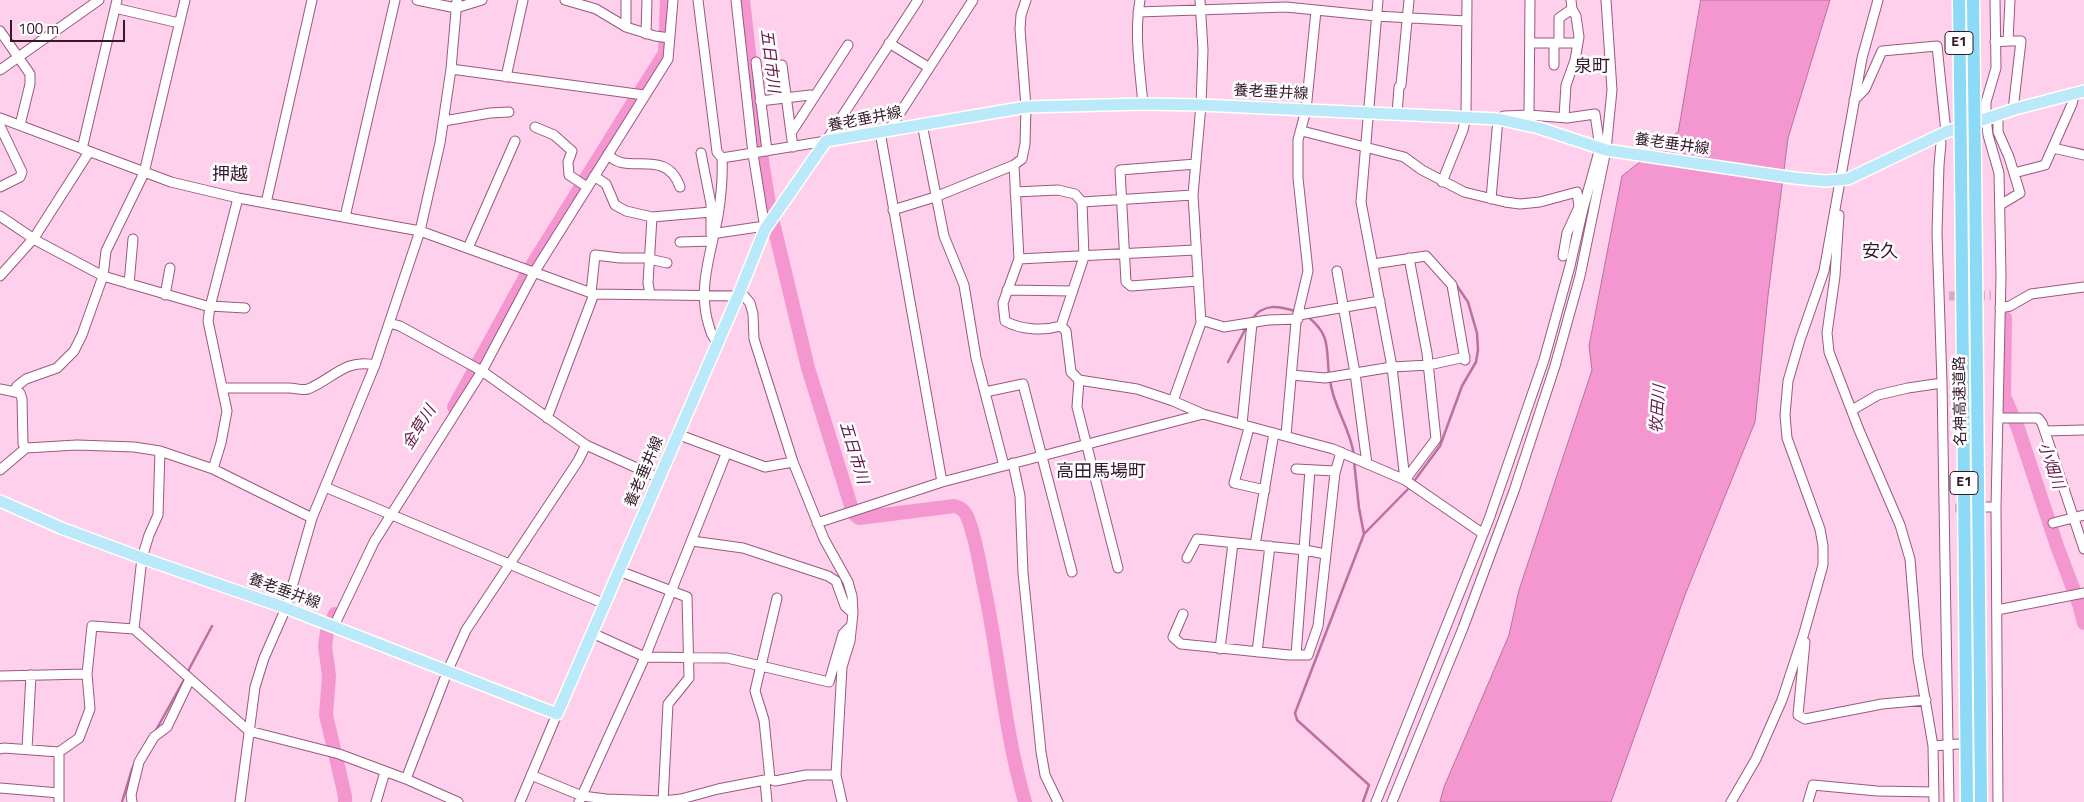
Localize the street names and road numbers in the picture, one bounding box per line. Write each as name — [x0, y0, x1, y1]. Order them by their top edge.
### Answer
road number: E1 — [1945, 32, 1973, 54]
street label: 養老垂井線 — [1233, 82, 1309, 104]
street label: 養老垂井線 — [826, 104, 904, 136]
street label: 養老垂井線 — [1634, 131, 1710, 159]
street label: 名神高速道路 — [1951, 356, 1971, 446]
street label: 養老垂井線 — [622, 434, 668, 510]
road number: E1 — [1950, 472, 1978, 494]
street label: 養老垂井線 — [246, 571, 322, 613]

